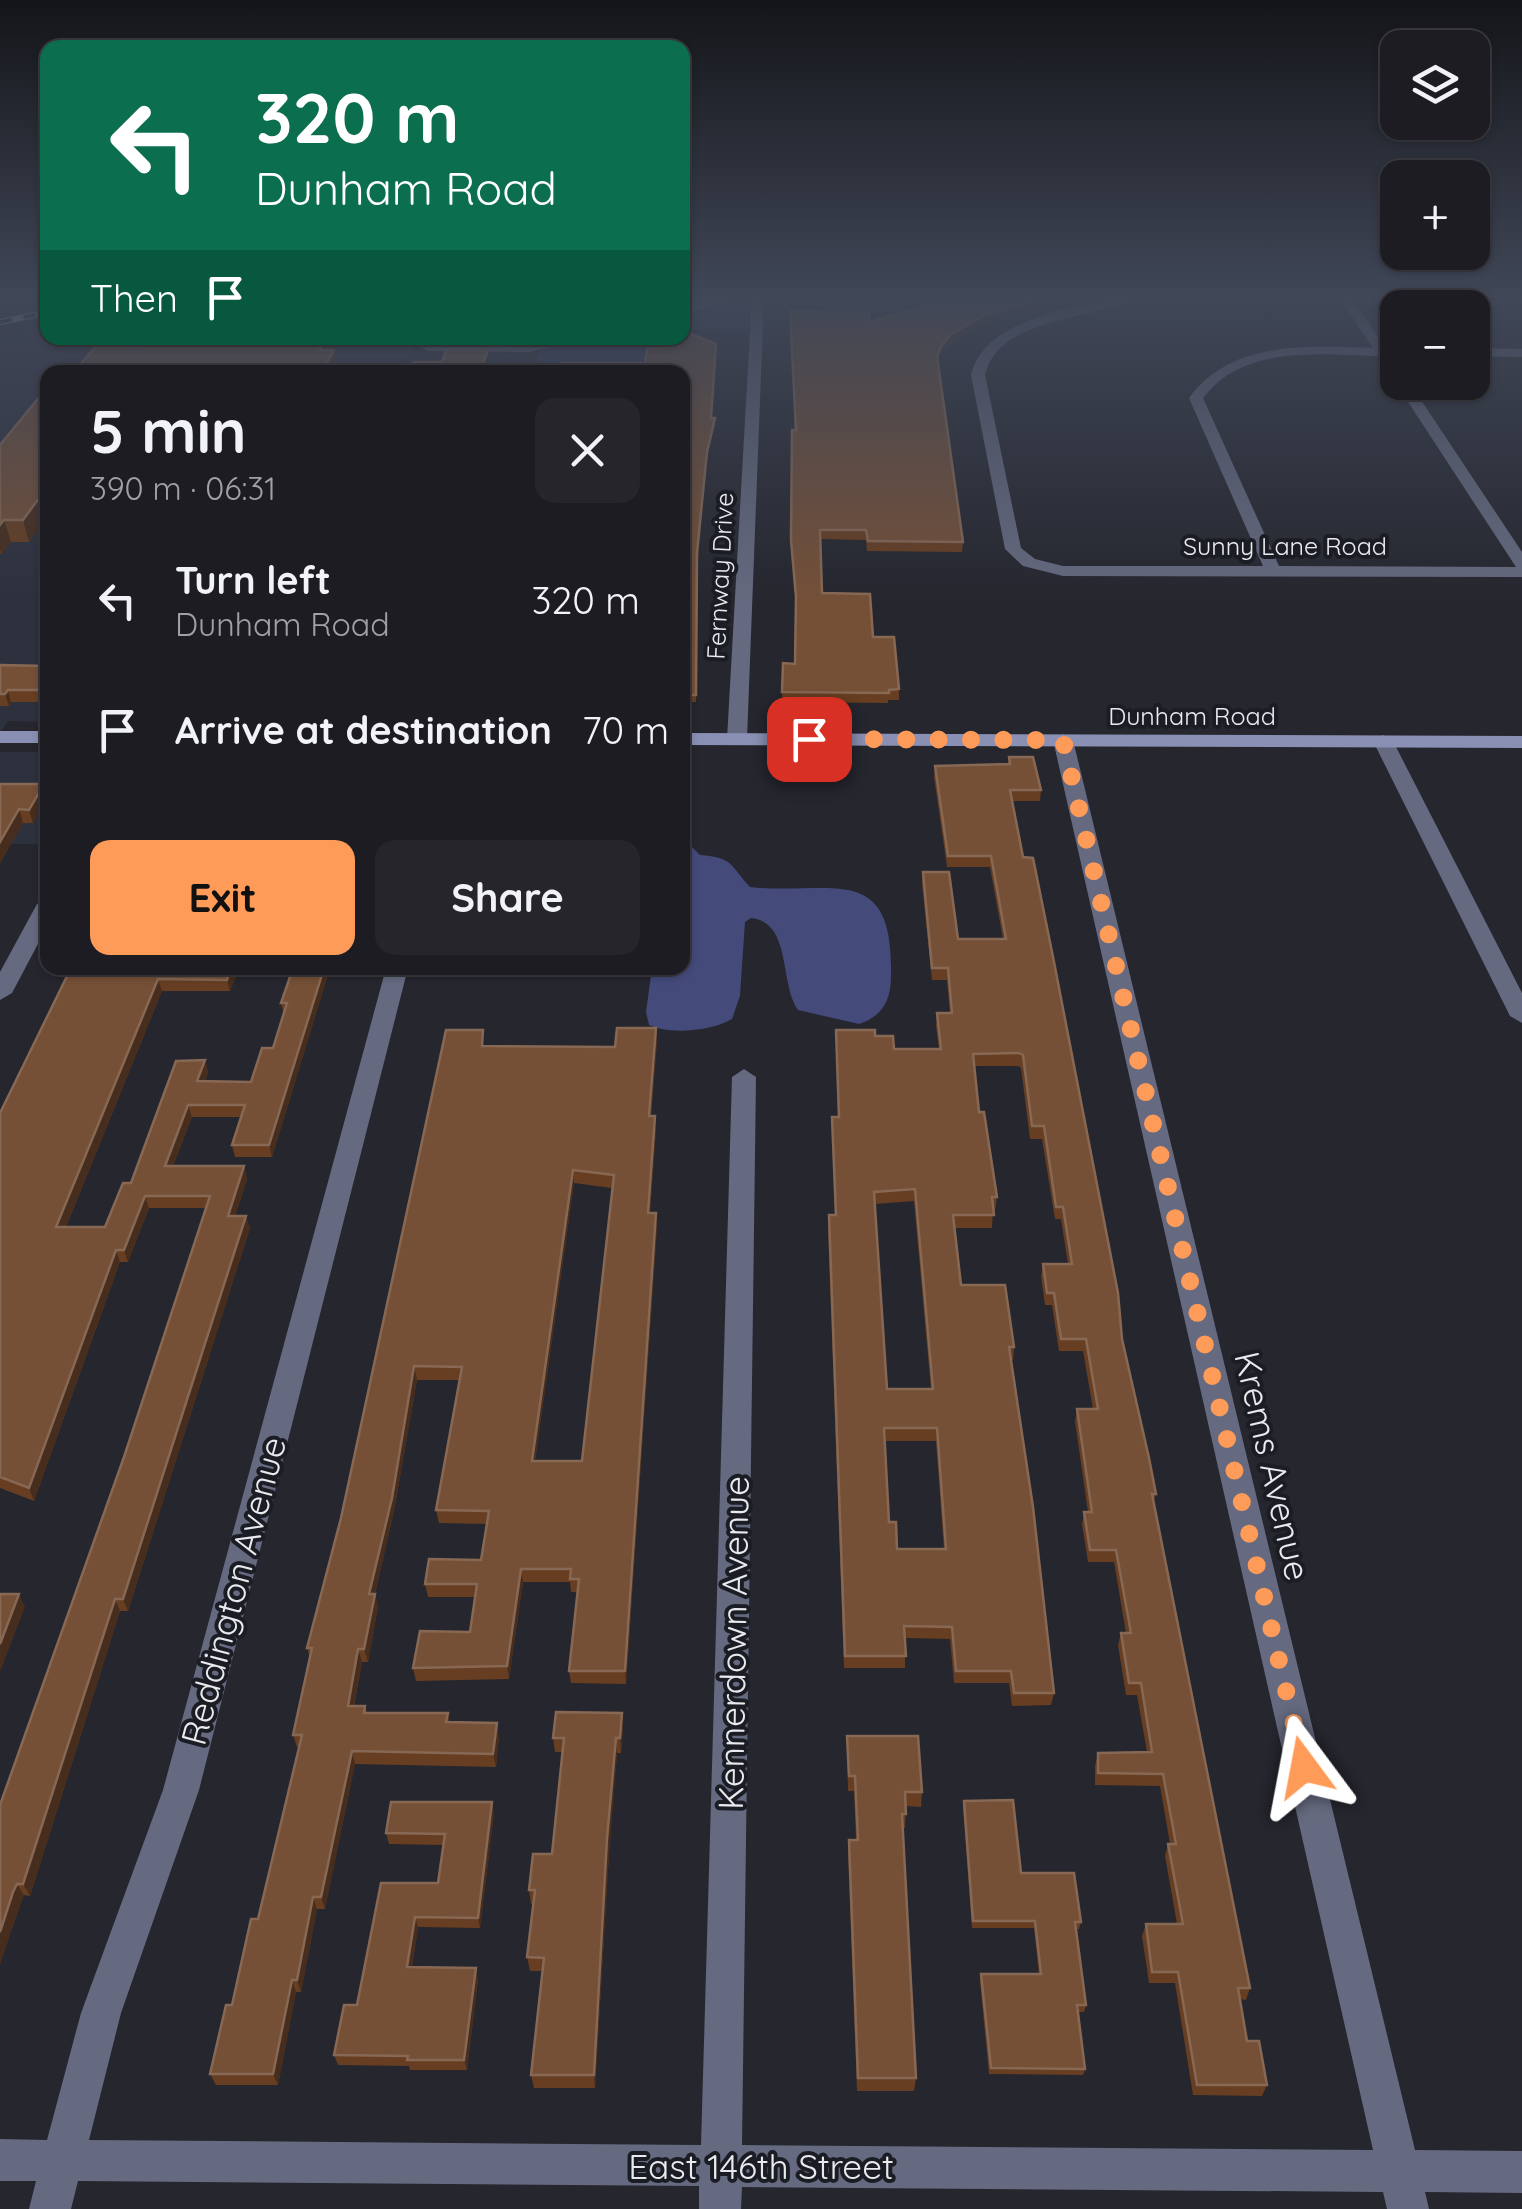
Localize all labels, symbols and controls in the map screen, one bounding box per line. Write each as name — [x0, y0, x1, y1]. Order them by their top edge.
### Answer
map controls — [1380, 30, 1490, 400]
button: layers — [1380, 30, 1490, 140]
text: 320 m — [255, 73, 460, 161]
icon: left — [90, 80, 220, 210]
text: Dunham Road — [255, 160, 557, 216]
button: + — [1380, 160, 1490, 270]
icon: arrive — [198, 270, 253, 325]
text: Then — [90, 274, 178, 322]
button: − — [1380, 290, 1490, 400]
text: 5 min — [90, 393, 247, 468]
button: close — [535, 398, 640, 503]
text: 390 m · 06:31 — [90, 468, 276, 508]
street label: Fernway Drive — [700, 492, 739, 660]
street label: Sunny Lane Road — [1183, 530, 1387, 561]
text: Turn left — [175, 556, 331, 604]
icon: left — [90, 573, 145, 628]
text: 320 m — [531, 576, 640, 624]
text: Dunham Road — [175, 604, 390, 644]
pin — [767, 697, 852, 782]
street label: Dunham Road — [1108, 700, 1276, 731]
icon: arrive — [90, 703, 145, 758]
text: Arrive at destination — [175, 706, 552, 754]
text: 70 m — [582, 706, 669, 754]
icon: arrive — [782, 712, 837, 767]
button: Exit — [90, 840, 355, 955]
button: Share — [375, 840, 640, 955]
street label: Krems Avenue — [1225, 1347, 1321, 1584]
street label: Reddington Avenue — [171, 1432, 295, 1750]
street label: Kennerdown Avenue — [708, 1476, 758, 1810]
position arrow — [1252, 1715, 1356, 1819]
street label: East 146th Street — [628, 2144, 894, 2188]

